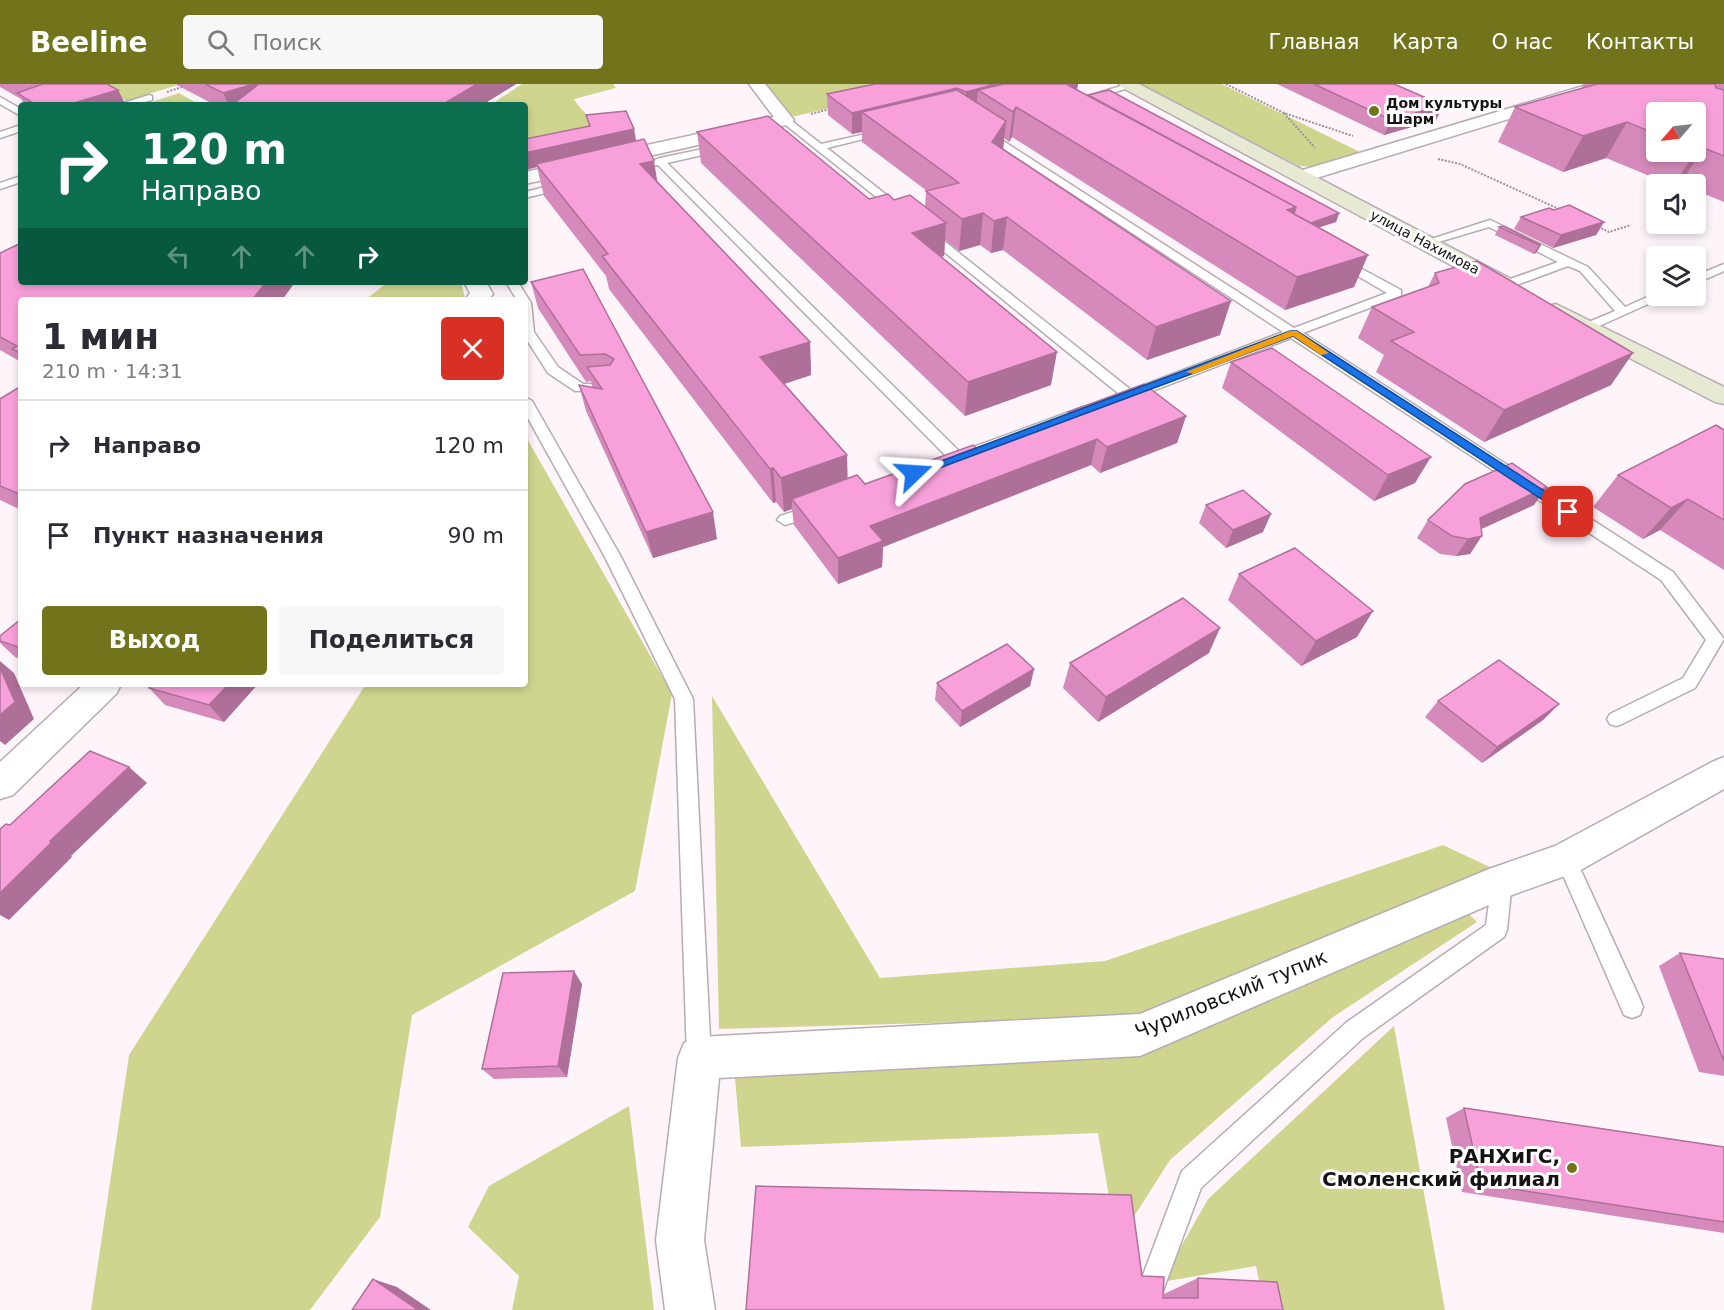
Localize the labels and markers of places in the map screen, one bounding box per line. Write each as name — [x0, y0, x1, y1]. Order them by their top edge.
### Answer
place label: Дом культуры Шарм — [1386, 95, 1502, 127]
marker: Дом культуры Шарм — [1367, 104, 1381, 118]
pin — [1542, 486, 1593, 537]
place label: РАНХиГС, Смоленский филиал — [1322, 1144, 1560, 1191]
marker: РАНХиГС, Смоленский филиал — [1565, 1161, 1579, 1175]

